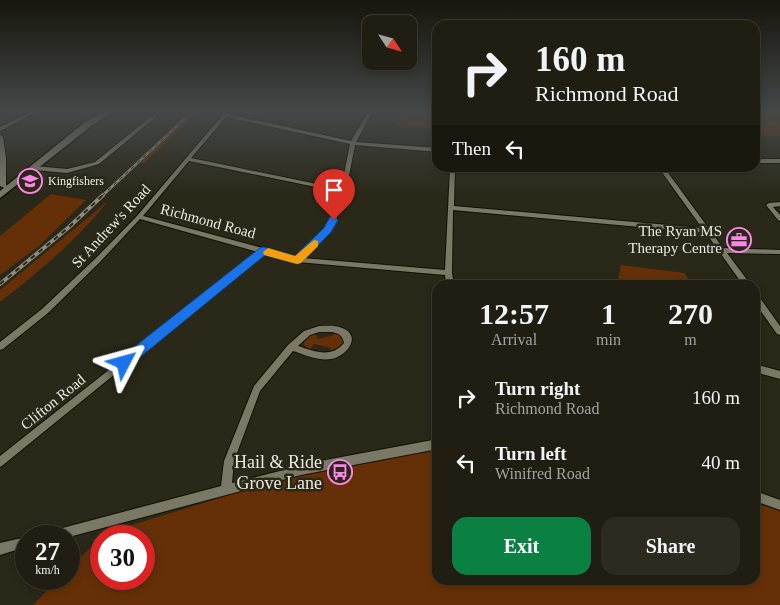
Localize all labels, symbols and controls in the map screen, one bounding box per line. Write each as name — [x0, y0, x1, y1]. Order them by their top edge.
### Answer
north arrow — [362, 15, 418, 70]
map controls — [362, 15, 417, 70]
icon: right — [452, 40, 517, 105]
text: 160 m — [535, 40, 625, 79]
text: Richmond Road — [535, 81, 679, 106]
icon: left — [501, 135, 529, 163]
text: Then — [452, 138, 491, 159]
school or university icon: Kingfishers — [17, 168, 43, 194]
pin — [313, 169, 355, 220]
place label: Kingfishers — [48, 174, 104, 188]
icon: arrive — [320, 176, 348, 204]
street label: St Andrew's Road — [68, 181, 154, 271]
street label: Richmond Road — [159, 201, 258, 242]
place label: The Ryan MS Therapy Centre — [628, 223, 722, 256]
office icon: The Ryan MS Therapy Centre — [726, 227, 752, 253]
text: 12:57 — [479, 297, 549, 330]
text: 1 — [601, 297, 616, 330]
text: 270 — [668, 297, 713, 330]
text: Arrival — [491, 331, 537, 348]
text: min — [596, 331, 621, 348]
text: m — [684, 331, 697, 348]
position arrow — [97, 336, 149, 388]
street label: Clifton Road — [18, 371, 89, 433]
text: Turn right — [495, 378, 580, 399]
icon: right — [452, 384, 480, 412]
text: 160 m — [692, 387, 740, 408]
text: Richmond Road — [495, 400, 599, 417]
text: Turn left — [495, 443, 567, 464]
icon: left — [452, 449, 480, 477]
place label: Hail & Ride Grove Lane — [234, 452, 322, 493]
text: 40 m — [701, 452, 740, 473]
bus stop icon: Hail & Ride Grove Lane — [327, 459, 353, 485]
text: Winifred Road — [495, 465, 590, 482]
button: Exit — [452, 517, 591, 575]
button: Share — [601, 517, 740, 575]
speed limit sign: 30 — [90, 525, 155, 590]
text: 27 — [35, 538, 60, 565]
text: km/h — [35, 563, 60, 577]

